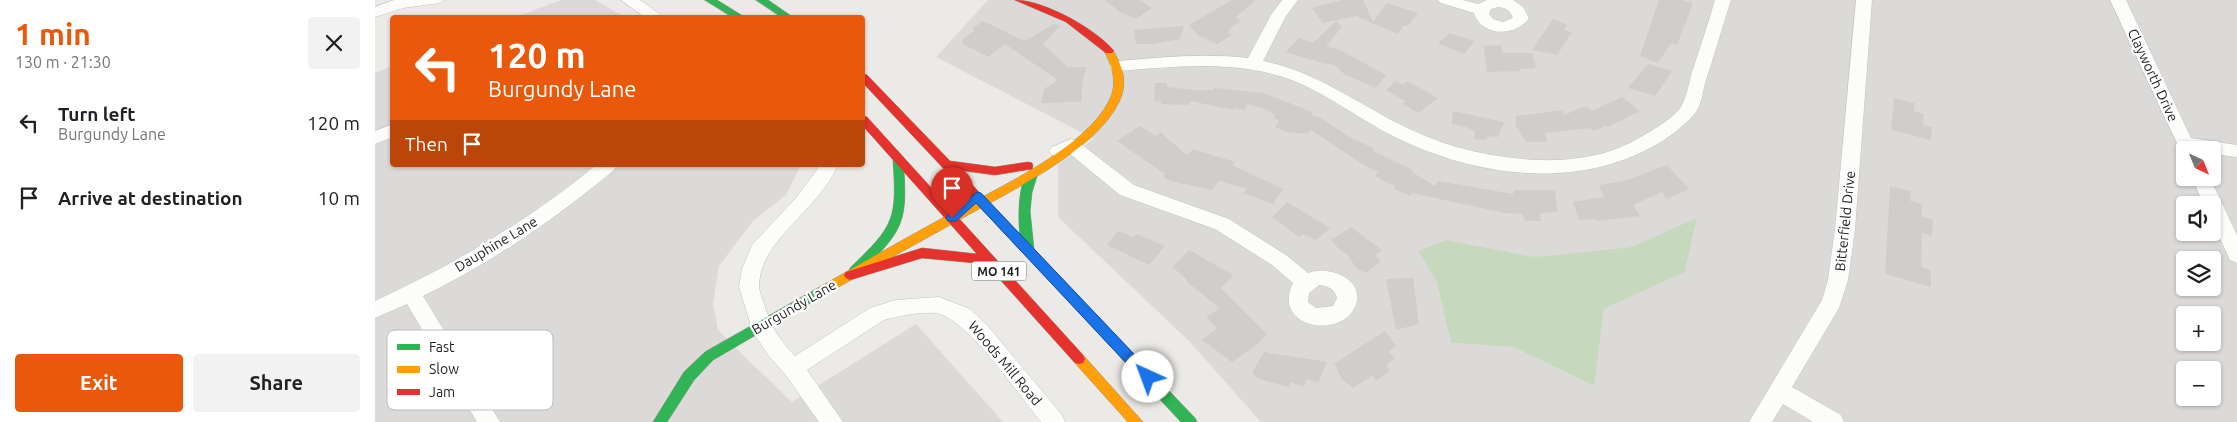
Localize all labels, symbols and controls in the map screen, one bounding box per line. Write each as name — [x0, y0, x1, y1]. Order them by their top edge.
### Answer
text: 1 min — [15, 17, 91, 51]
button: close — [308, 17, 360, 69]
street label: Clayworth Drive — [2124, 26, 2182, 124]
icon: left — [405, 35, 470, 100]
text: 120 m — [488, 35, 586, 75]
text: 130 m · 21:30 — [15, 53, 111, 71]
text: Burgundy Lane — [488, 76, 636, 101]
text: Turn left — [58, 103, 136, 125]
icon: left — [15, 109, 43, 137]
text: 120 m — [307, 112, 360, 134]
text: Burgundy Lane — [58, 125, 166, 143]
icon: arrive — [458, 130, 486, 158]
text: Then — [405, 133, 448, 155]
north arrow — [2176, 141, 2221, 186]
map controls — [2176, 141, 2221, 406]
pin — [931, 167, 973, 218]
street label: Bitterfield Drive — [1832, 170, 1858, 272]
icon: arrive — [938, 174, 966, 202]
icon: arrive — [15, 184, 43, 212]
text: Arrive at destination — [58, 187, 243, 209]
text: 10 m — [318, 187, 360, 209]
button: sound — [2176, 196, 2221, 241]
street label: Dauphine Lane — [452, 213, 540, 275]
button: layers — [2176, 251, 2221, 296]
road number: MO 141 — [971, 262, 1027, 280]
street label: Burgundy Lane — [749, 276, 839, 338]
button: + — [2176, 306, 2221, 351]
street label: Woods Mill Road — [965, 318, 1045, 408]
legend — [387, 330, 553, 410]
text: Fast — [429, 339, 455, 355]
position arrow — [1121, 350, 1173, 402]
button: Exit — [15, 354, 183, 412]
button: Share — [193, 354, 360, 412]
text: Slow — [429, 361, 459, 377]
button: − — [2176, 361, 2221, 406]
text: Jam — [429, 384, 455, 400]

